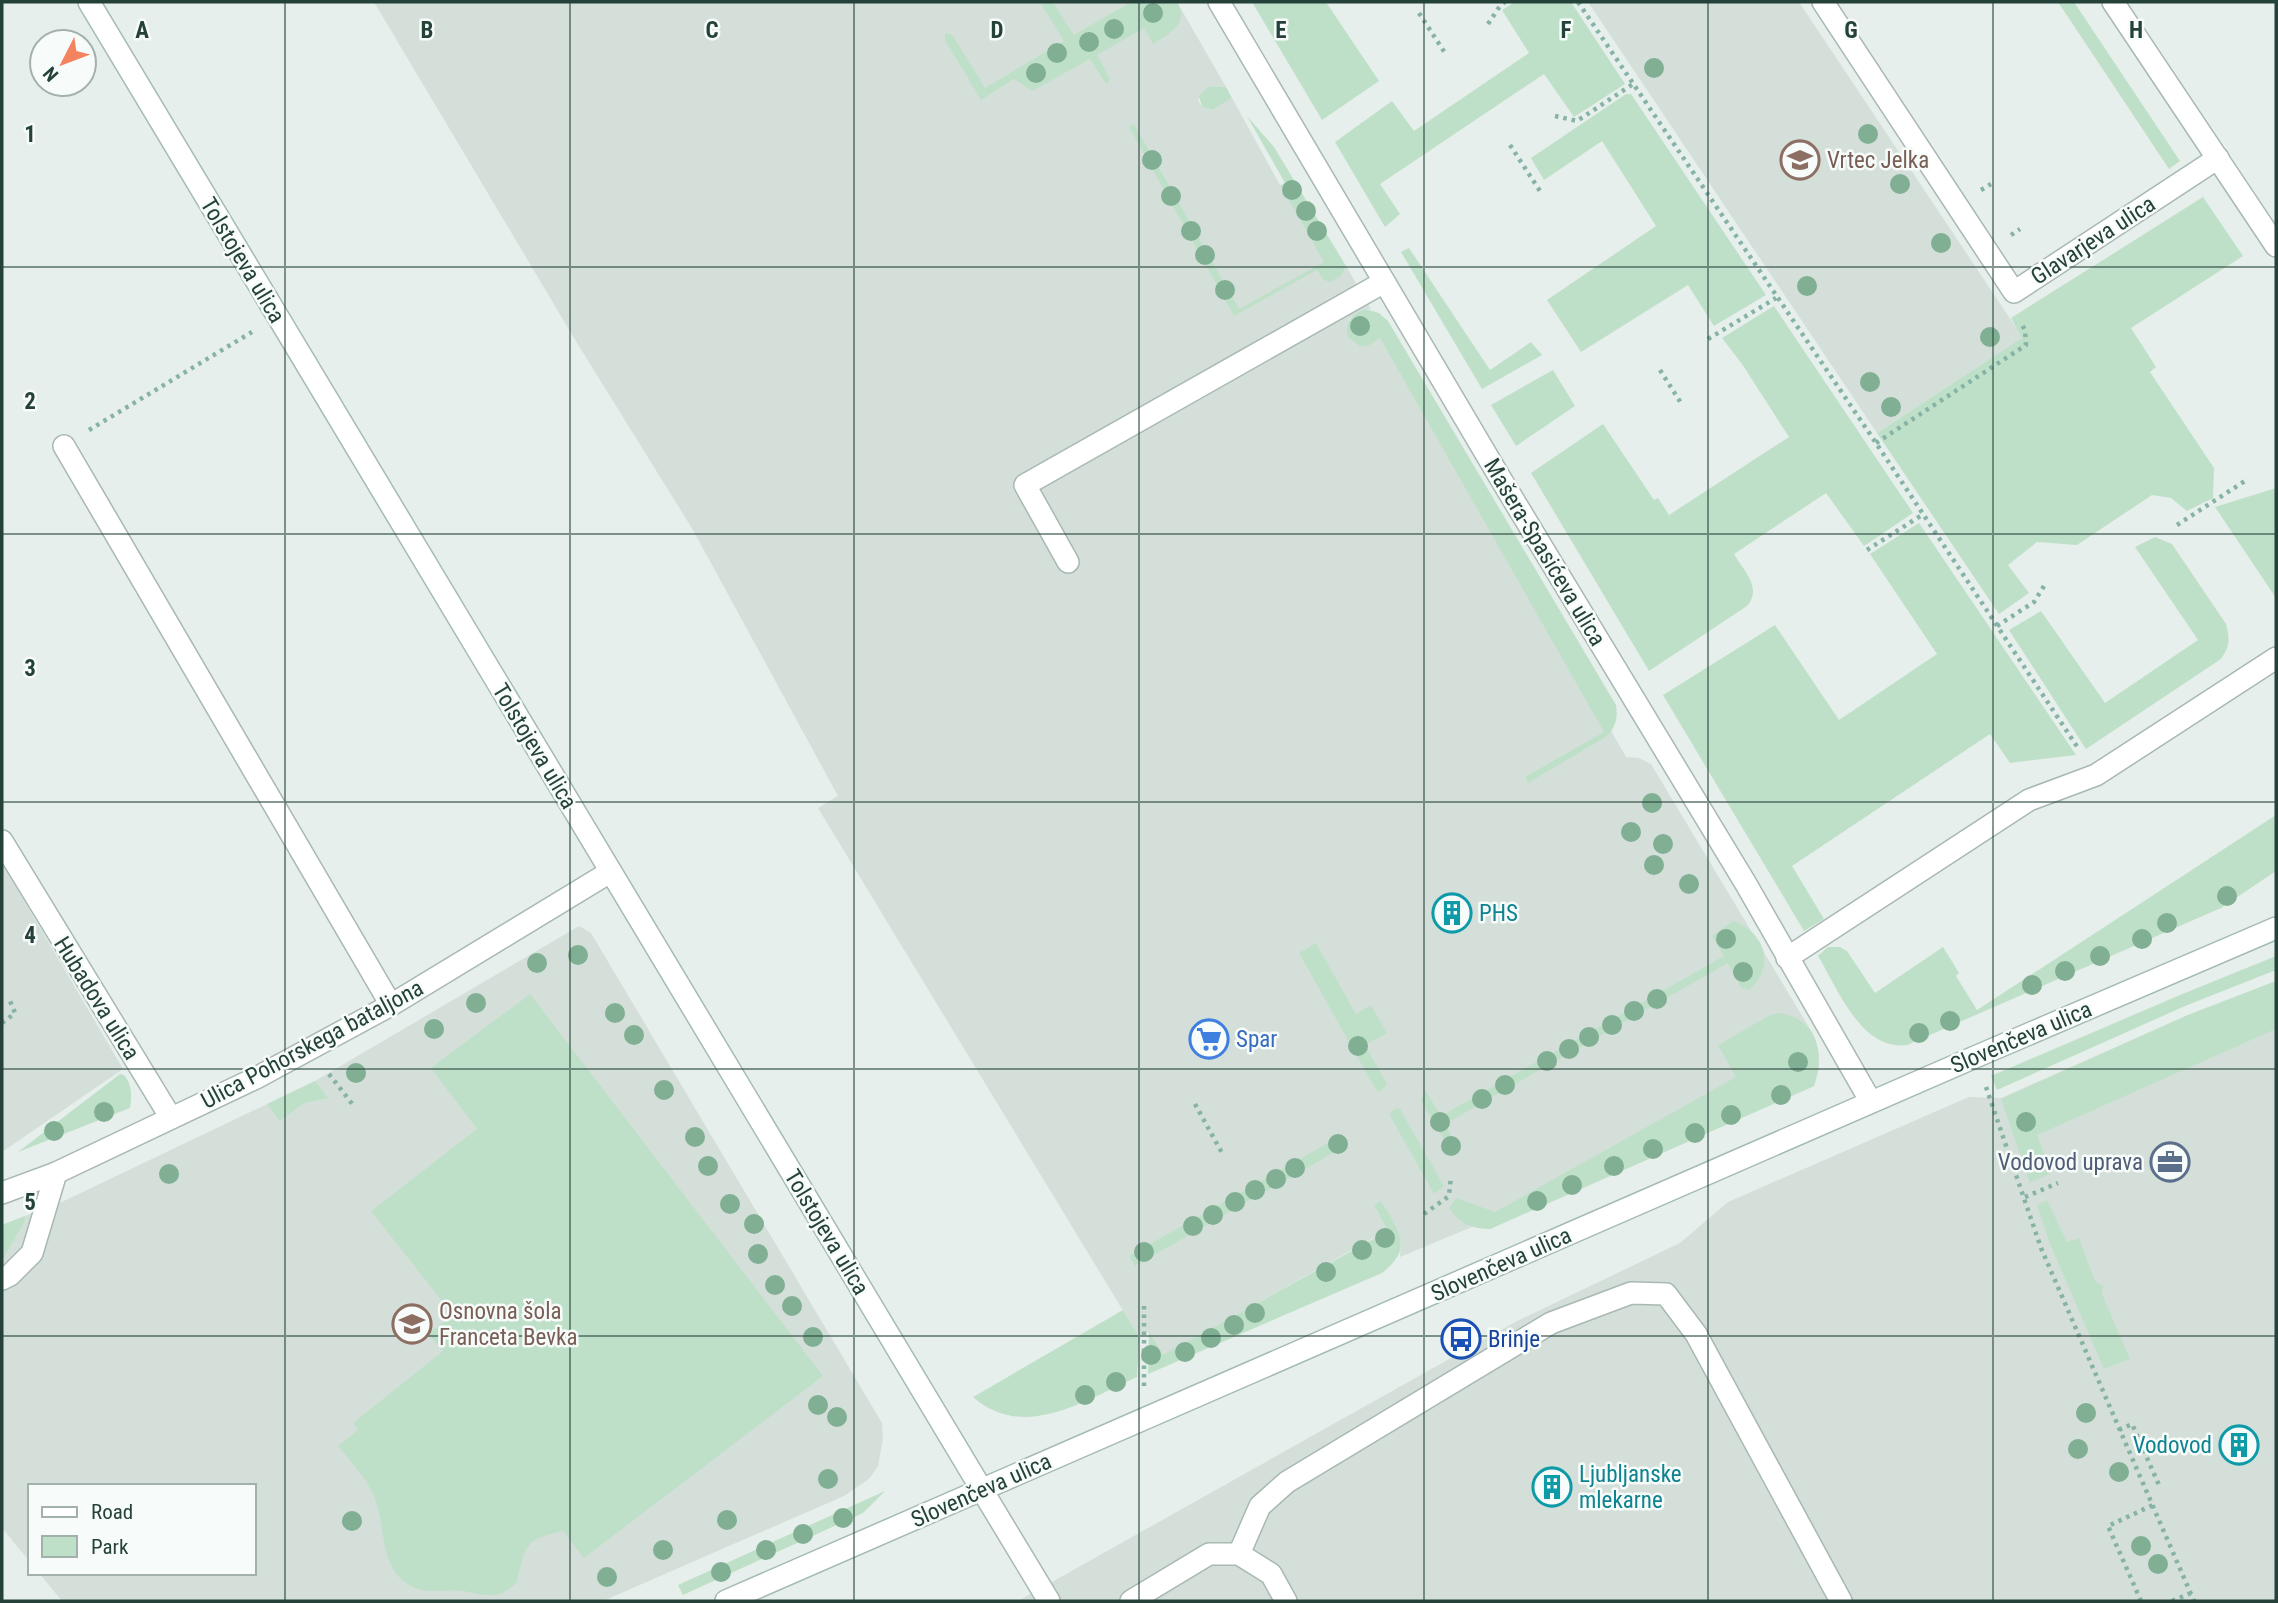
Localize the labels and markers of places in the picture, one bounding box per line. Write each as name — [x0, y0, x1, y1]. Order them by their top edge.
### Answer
school or university icon: Vrtec Jelka — [1779, 139, 1821, 181]
place label: Vrtec Jelka — [1827, 147, 1929, 174]
building icon: PHS — [1431, 892, 1473, 934]
place label: PHS — [1479, 900, 1518, 927]
supermarket icon: Spar — [1188, 1018, 1230, 1060]
place label: Spar — [1236, 1026, 1277, 1053]
office icon: Vodovod uprava — [2149, 1141, 2191, 1183]
place label: Vodovod uprava — [1998, 1149, 2143, 1176]
place label: Osnovna šola Franceta Bevka — [439, 1298, 577, 1351]
school or university icon: Osnovna šola Franceta Bevka — [391, 1303, 433, 1345]
bus stop icon: Brinje — [1440, 1318, 1482, 1360]
place label: Brinje — [1488, 1326, 1540, 1353]
building icon: Vodovod — [2218, 1424, 2260, 1466]
place label: Vodovod — [2133, 1432, 2212, 1459]
place label: Ljubljanske mlekarne — [1579, 1461, 1682, 1514]
building icon: Ljubljanske mlekarne — [1531, 1466, 1573, 1508]

